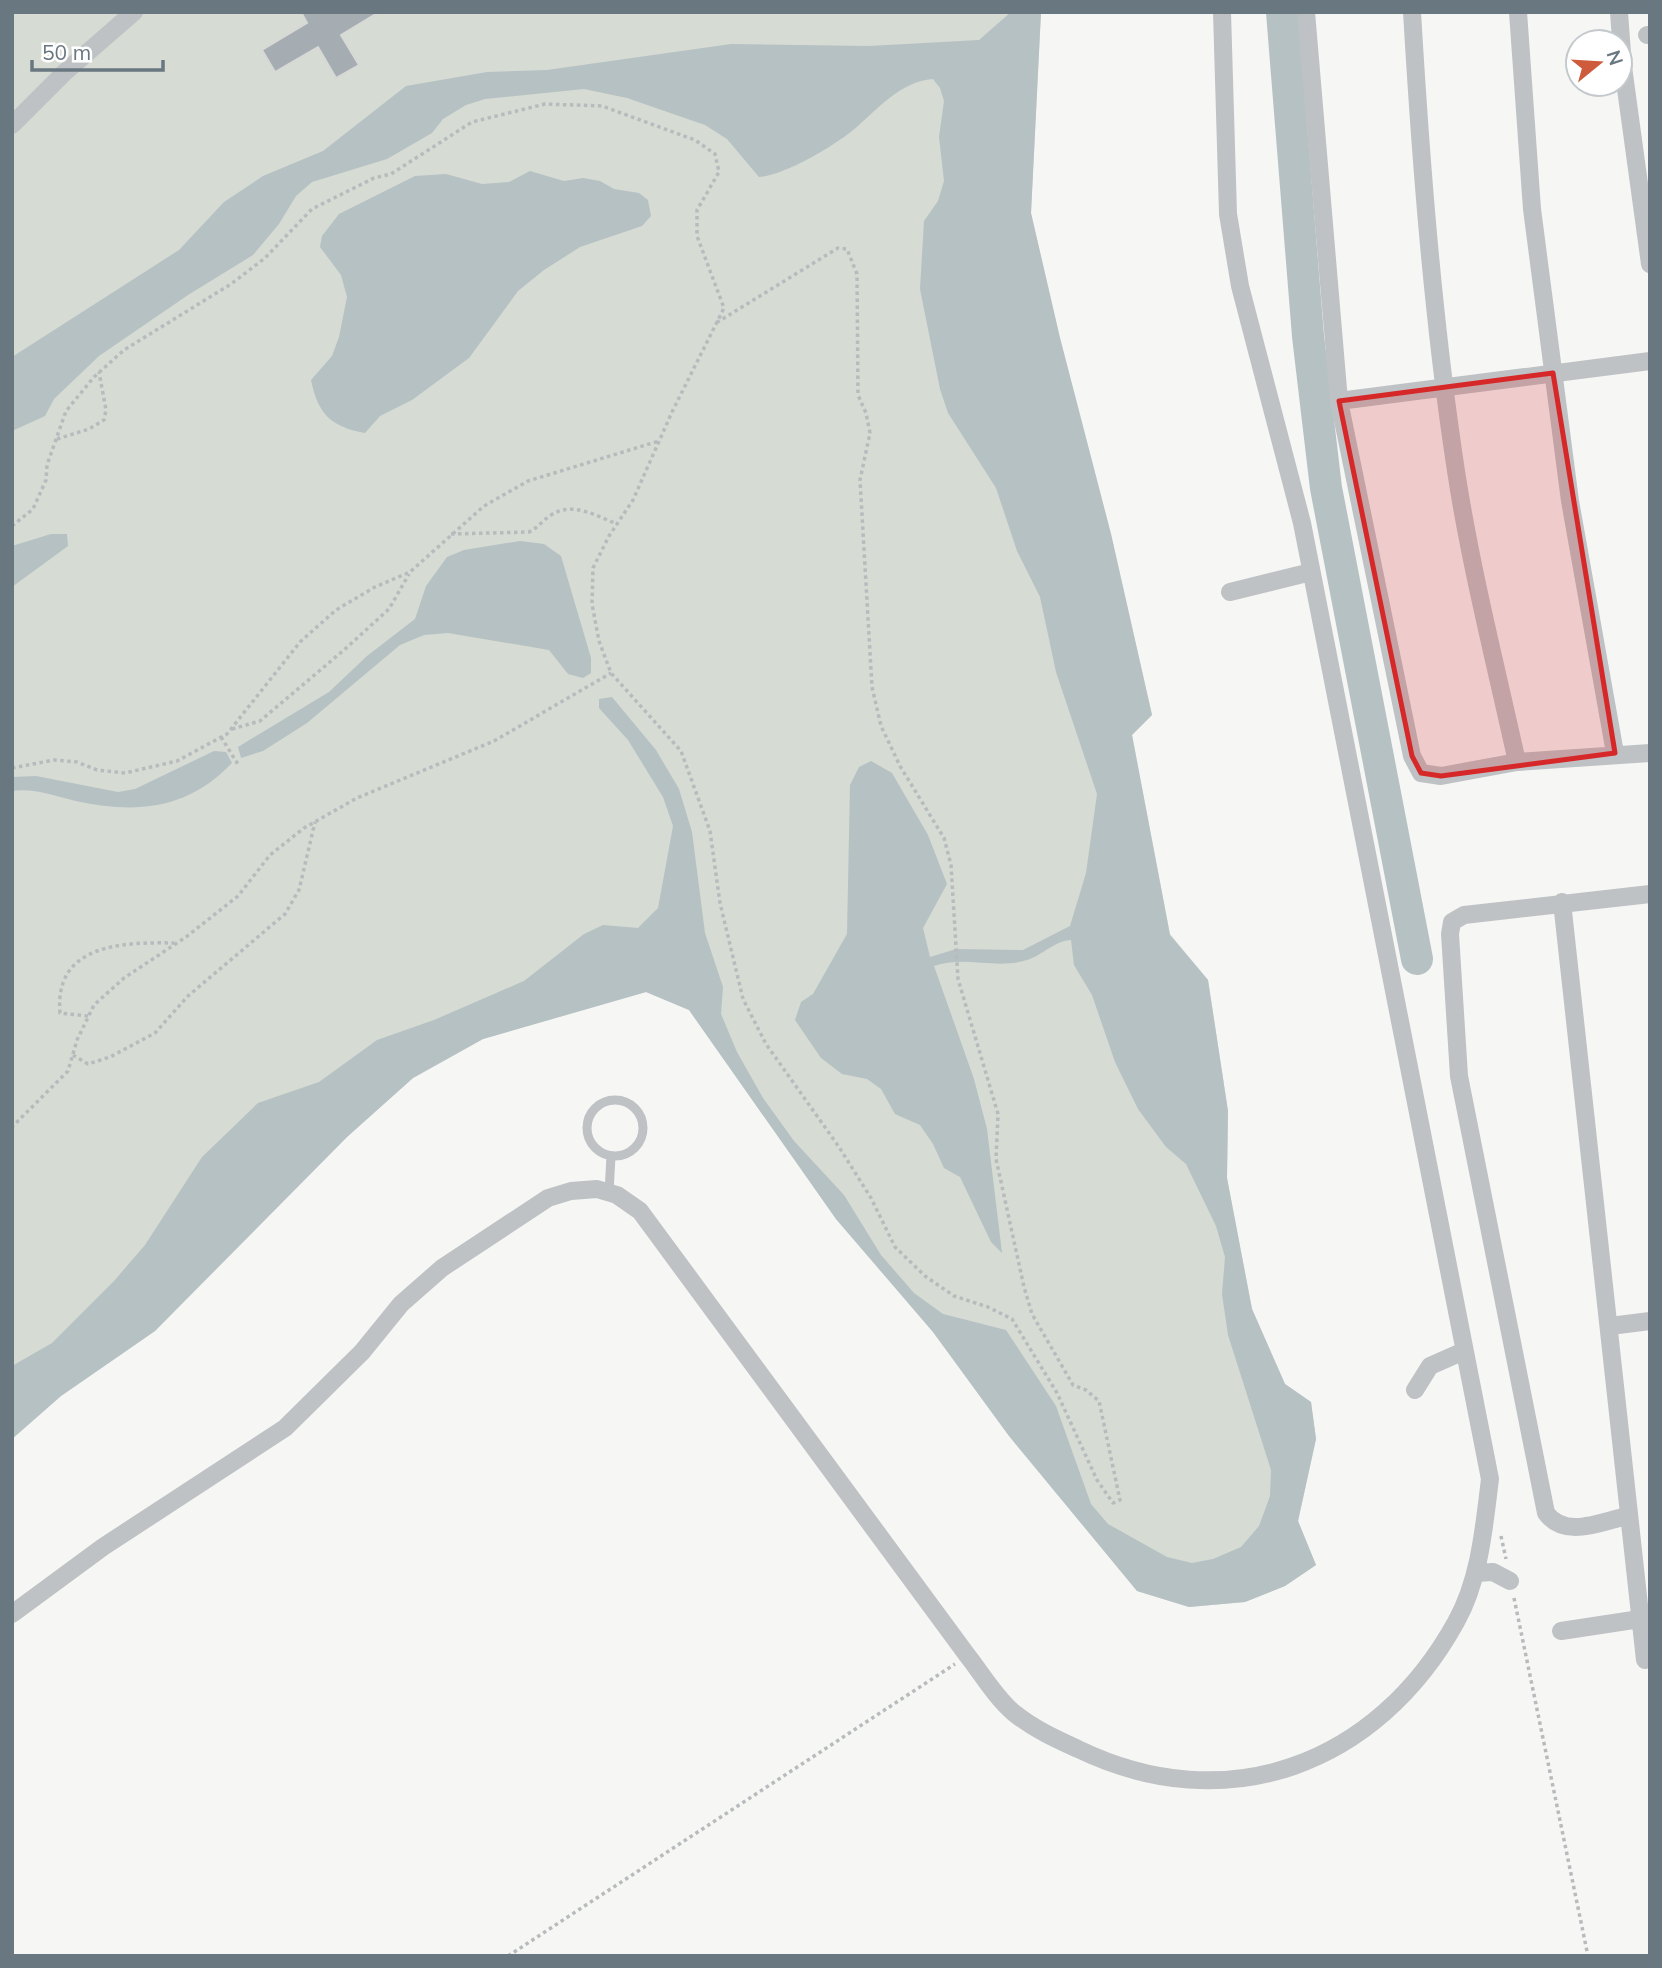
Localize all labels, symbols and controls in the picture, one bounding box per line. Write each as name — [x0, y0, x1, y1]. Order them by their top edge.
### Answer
scale bar — [32, 28, 163, 72]
north arrow — [1564, 28, 1634, 98]
text: 50 m — [42, 39, 91, 65]
text: N — [1602, 47, 1629, 68]

